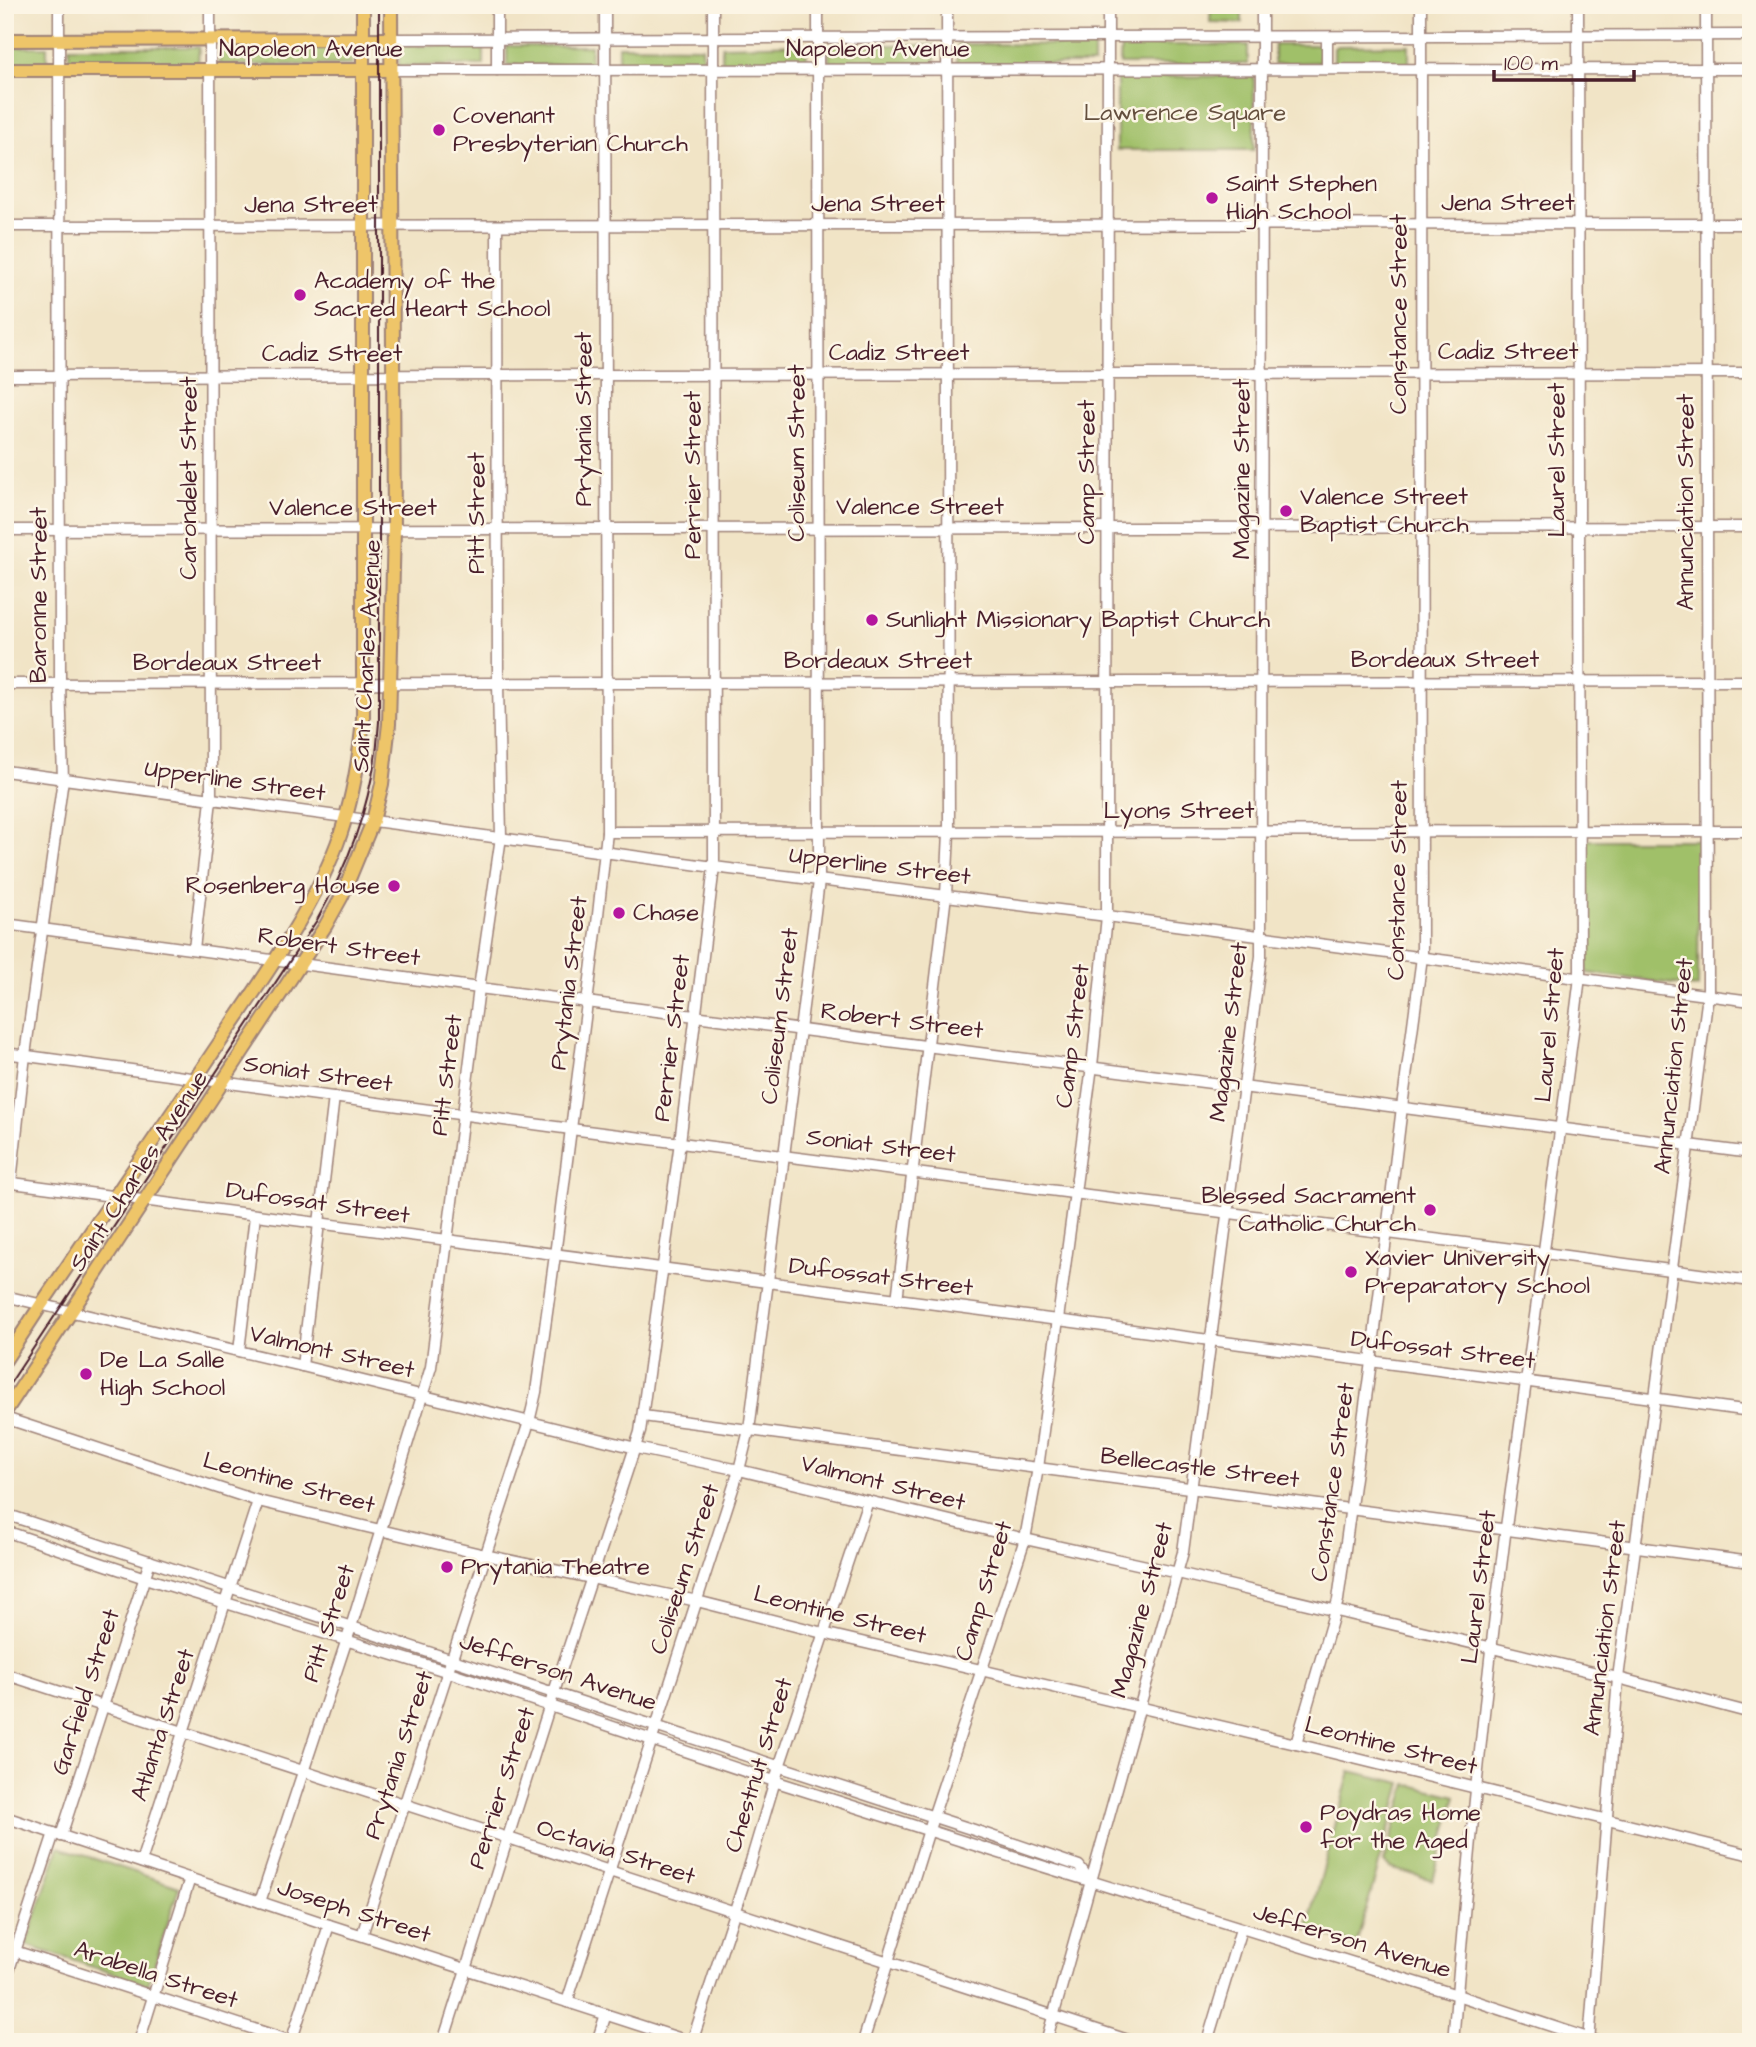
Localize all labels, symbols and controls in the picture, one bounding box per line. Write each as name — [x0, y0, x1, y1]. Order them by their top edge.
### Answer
street label: Napoleon Avenue — [219, 32, 403, 66]
street label: Napoleon Avenue — [786, 32, 970, 66]
scale bar — [1494, 38, 1634, 82]
text: 100 m — [1504, 49, 1559, 78]
park label: Lawrence Square — [1084, 96, 1286, 130]
place label: Covenant Presbyterian Church — [453, 99, 688, 162]
marker: Covenant Presbyterian Church — [431, 122, 447, 138]
place label: Saint Stephen High School — [1226, 167, 1377, 230]
street label: Jena Street — [1441, 186, 1575, 220]
street label: Jena Street — [811, 187, 945, 221]
street label: Jena Street — [244, 188, 378, 222]
marker: Saint Stephen High School — [1204, 190, 1220, 206]
street label: Constance Street — [1382, 214, 1416, 414]
place label: Academy of the Sacred Heart School — [314, 264, 551, 326]
marker: Academy of the Sacred Heart School — [292, 287, 308, 303]
street label: Prytania Street — [567, 331, 602, 507]
street label: Cadiz Street — [1438, 335, 1579, 369]
street label: Cadiz Street — [829, 336, 970, 370]
street label: Cadiz Street — [262, 337, 403, 371]
street label: Coliseum Street — [780, 364, 814, 542]
street label: Carondelet Street — [172, 376, 206, 580]
street label: Magazine Street — [1225, 378, 1260, 559]
street label: Laurel Street — [1540, 382, 1574, 537]
street label: Perrier Street — [676, 391, 710, 559]
street label: Annunciation Street — [1669, 393, 1703, 611]
street label: Camp Street — [1070, 399, 1104, 544]
street label: Pitt Street — [460, 452, 494, 574]
place label: Valence Street Baptist Church — [1300, 480, 1469, 542]
street label: Valence Street — [836, 490, 1004, 524]
street label: Valence Street — [269, 491, 437, 525]
marker: Valence Street Baptist Church — [1278, 503, 1294, 519]
street label: Baronne Street — [22, 506, 56, 683]
street label: Saint Charles Avenue — [344, 539, 390, 773]
place label: Sunlight Missionary Baptist Church — [886, 603, 1270, 638]
marker: Sunlight Missionary Baptist Church — [864, 612, 880, 628]
street label: Bordeaux Street — [1351, 643, 1540, 677]
street label: Bordeaux Street — [784, 644, 973, 678]
street label: Bordeaux Street — [133, 646, 322, 680]
street label: Upperline Street — [142, 751, 328, 811]
street label: Constance Street — [1379, 779, 1417, 980]
street label: Lyons Street — [1104, 794, 1255, 829]
street label: Upperline Street — [787, 838, 973, 894]
place label: Rosenberg House — [185, 869, 380, 904]
marker: Rosenberg House — [386, 878, 402, 894]
street label: Prytania Street — [541, 894, 598, 1072]
place label: Chase — [633, 896, 699, 930]
marker: Chase — [611, 905, 627, 921]
street label: Robert Street — [256, 919, 423, 975]
street label: Coliseum Street — [752, 926, 808, 1106]
street label: Magazine Street — [1201, 940, 1258, 1124]
street label: Laurel Street — [1526, 946, 1574, 1104]
street label: Perrier Street — [645, 952, 699, 1124]
street label: Annunciation Street — [1646, 956, 1702, 1176]
street label: Camp Street — [1047, 962, 1099, 1110]
street label: Robert Street — [819, 994, 986, 1048]
street label: Pitt Street — [423, 1012, 471, 1138]
street label: Soniat Street — [241, 1047, 395, 1101]
street label: Saint Charles Avenue — [61, 1064, 217, 1278]
street label: Soniat Street — [804, 1120, 958, 1172]
street label: Dufossat Street — [224, 1173, 412, 1233]
place label: Blessed Sacrament Catholic Church — [1202, 1179, 1416, 1241]
marker: Blessed Sacrament Catholic Church — [1422, 1202, 1438, 1218]
place label: Xavier University Preparatory School — [1365, 1241, 1590, 1304]
street label: Dufossat Street — [787, 1249, 975, 1305]
marker: Xavier University Preparatory School — [1343, 1264, 1359, 1280]
street label: Valmont Street — [246, 1316, 418, 1388]
street label: Dufossat Street — [1349, 1322, 1537, 1378]
place label: De La Salle High School — [100, 1343, 225, 1406]
marker: De La Salle High School — [78, 1366, 94, 1382]
street label: Constance Street — [1302, 1380, 1364, 1584]
street label: Bellecastle Street — [1099, 1439, 1302, 1497]
street label: Leontine Street — [199, 1444, 379, 1522]
street label: Valmont Street — [797, 1446, 969, 1520]
street label: Coliseum Street — [641, 1479, 729, 1659]
street label: Laurel Street — [1453, 1508, 1505, 1666]
street label: Camp Street — [947, 1516, 1022, 1665]
street label: Magazine Street — [1102, 1518, 1183, 1702]
street label: Annunciation Street — [1575, 1518, 1635, 1738]
place label: Prytania Theatre — [461, 1550, 650, 1585]
street label: Pitt Street — [294, 1559, 364, 1686]
marker: Prytania Theatre — [439, 1559, 455, 1575]
street label: Leontine Street — [750, 1577, 930, 1653]
street label: Garfield Street — [43, 1604, 129, 1779]
street label: Jefferson Avenue — [455, 1624, 661, 1720]
street label: Atlanta Street — [122, 1644, 204, 1806]
street label: Prytania Street — [356, 1666, 443, 1844]
street label: Chestnut Street — [716, 1673, 802, 1857]
street label: Perrier Street — [460, 1702, 544, 1873]
street label: Leontine Street — [1301, 1708, 1481, 1784]
place label: Poydras Home for the Aged — [1320, 1796, 1481, 1859]
street label: Octavia Street — [532, 1810, 700, 1894]
marker: Poydras Home for the Aged — [1298, 1819, 1314, 1835]
street label: Joseph Street — [273, 1870, 436, 1952]
street label: Jefferson Avenue — [1249, 1895, 1455, 1987]
street label: Arabella Street — [70, 1932, 243, 2018]

